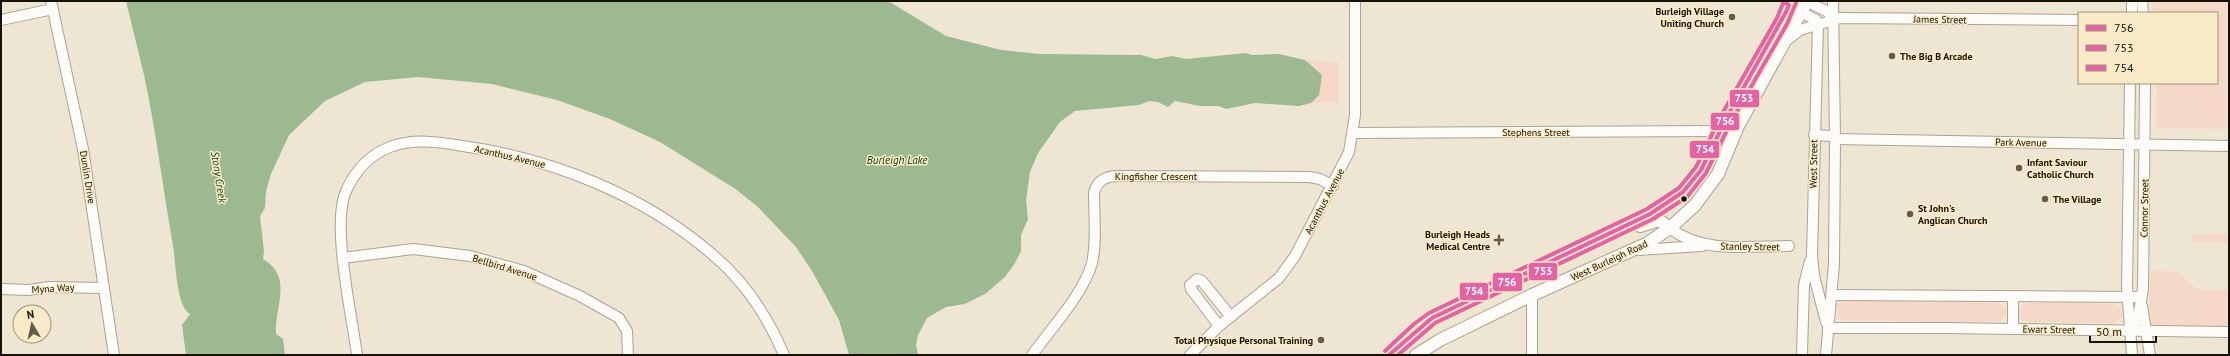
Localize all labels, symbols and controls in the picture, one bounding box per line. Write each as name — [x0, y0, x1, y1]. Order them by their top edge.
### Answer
place label: Burleigh Village Uniting Church — [1655, 5, 1724, 30]
marker: Burleigh Village Uniting Church — [1727, 12, 1737, 22]
legend — [2078, 12, 2218, 84]
street label: James Street — [1912, 13, 1967, 26]
text: 756 — [2114, 20, 2134, 35]
text: 753 — [2114, 40, 2134, 55]
place label: The Big B Arcade — [1900, 50, 1973, 63]
marker: The Big B Arcade — [1887, 51, 1897, 61]
text: 754 — [2114, 60, 2134, 75]
line badge: 753 — [1729, 89, 1760, 108]
text: 753 — [1735, 91, 1753, 105]
line badge: 756 — [1710, 112, 1740, 131]
text: 756 — [1716, 114, 1734, 128]
street label: Stephens Street — [1502, 126, 1570, 139]
street label: Park Avenue — [1995, 136, 2047, 149]
street label: West Street — [1807, 139, 1820, 188]
line badge: 754 — [1689, 140, 1720, 159]
street label: Acanthus Avenue — [473, 142, 547, 171]
text: 754 — [1696, 142, 1715, 156]
street label: Dunlin Drive — [77, 150, 98, 205]
water label: Stony Creek — [208, 150, 230, 205]
water label: Burleigh Lake — [867, 153, 927, 167]
place label: Infant Saviour Catholic Church — [2027, 156, 2094, 181]
marker: Infant Saviour Catholic Church — [2014, 163, 2024, 173]
street label: Acanthus Avenue — [1302, 166, 1347, 236]
street label: Kingfisher Crescent — [1115, 170, 1198, 183]
street label: Connor Street — [2137, 178, 2152, 237]
place label: The Village — [2053, 193, 2101, 206]
unlabelled marker — [1679, 194, 1689, 204]
marker: The Village — [2040, 194, 2050, 204]
place label: St John's Anglican Church — [1918, 202, 1987, 227]
marker: St John's Anglican Church — [1905, 209, 1915, 219]
place label: Burleigh Heads Medical Centre — [1425, 228, 1490, 253]
marker: Burleigh Heads Medical Centre — [1493, 234, 1505, 246]
street label: West Burleigh Road — [1569, 237, 1650, 284]
street label: Stanley Street — [1720, 239, 1780, 254]
street label: Bellbird Avenue — [471, 251, 539, 284]
line badge: 753 — [1528, 262, 1558, 281]
text: 753 — [1534, 264, 1552, 278]
line badge: 756 — [1492, 272, 1523, 292]
text: 756 — [1498, 275, 1516, 289]
street label: Myna Way — [31, 281, 75, 296]
line badge: 754 — [1459, 282, 1489, 301]
text: 754 — [1465, 284, 1484, 298]
north arrow — [12, 304, 52, 344]
text: N — [26, 307, 35, 322]
scale bar — [2090, 318, 2156, 344]
street label: Ewart Street — [2022, 323, 2076, 336]
text: 50 m — [2096, 324, 2122, 339]
place label: Total Physique Personal Training — [1174, 334, 1313, 347]
marker: Total Physique Personal Training — [1316, 335, 1326, 345]

